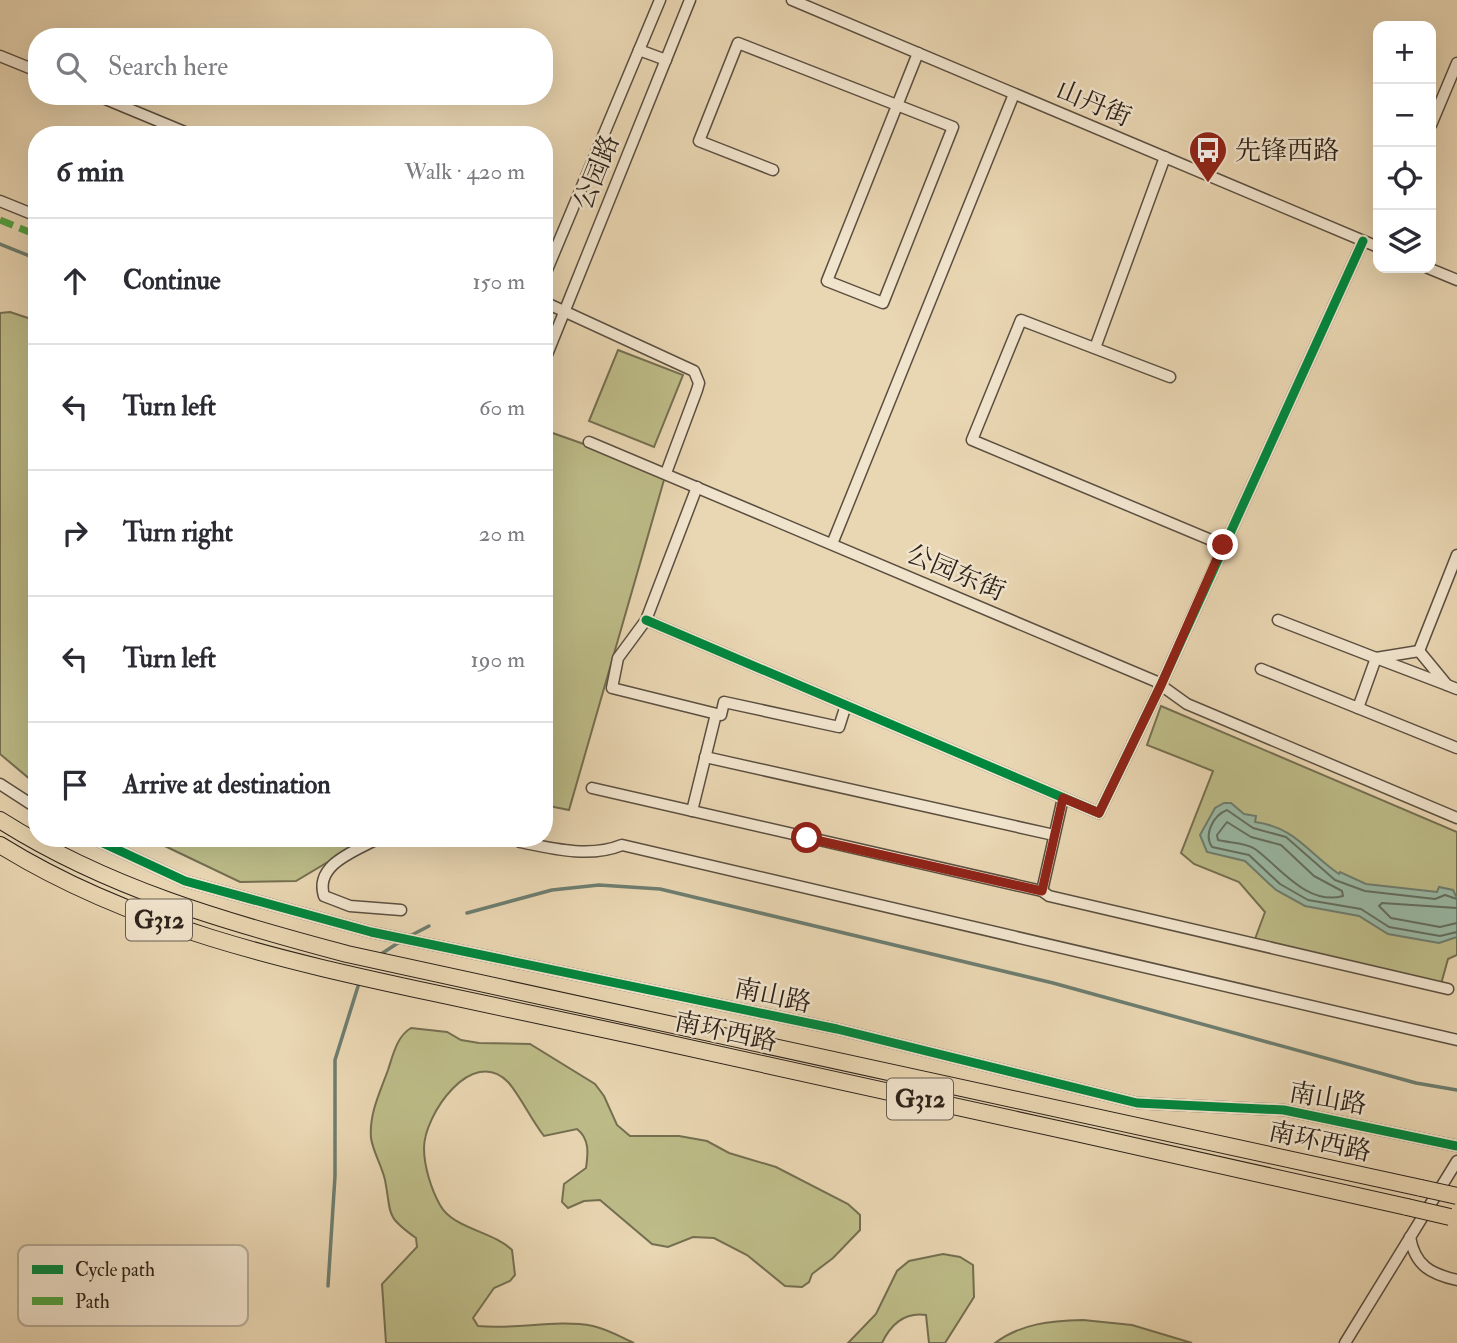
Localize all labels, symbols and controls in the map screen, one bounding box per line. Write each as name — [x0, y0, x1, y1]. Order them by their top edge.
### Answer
map controls — [1373, 21, 1436, 273]
button: + — [1373, 21, 1436, 84]
search box — [28, 28, 553, 105]
icon: search — [52, 48, 90, 86]
text: Search here — [108, 51, 228, 83]
street label: 山丹街 — [1051, 74, 1136, 134]
button: − — [1373, 84, 1436, 147]
bus stop icon: 先锋西路 — [1187, 129, 1229, 184]
street label: 公园路 — [567, 130, 626, 215]
place label: 先锋西路 — [1235, 135, 1339, 167]
button: locate — [1373, 147, 1436, 210]
text: 6 min — [56, 153, 124, 190]
text: Walk · 420 m — [405, 157, 525, 186]
button: layers — [1373, 210, 1436, 273]
icon: ahead — [56, 262, 94, 300]
text: Continue — [123, 265, 221, 297]
text: 150 m — [472, 267, 525, 296]
icon: left — [56, 388, 94, 426]
text: Turn left — [123, 391, 216, 423]
text: 60 m — [479, 393, 525, 422]
icon: right — [56, 514, 94, 552]
text: Turn right — [123, 517, 233, 549]
text: 20 m — [479, 519, 525, 548]
route end — [1207, 529, 1238, 560]
street label: 公园东街 — [901, 538, 1010, 608]
icon: left — [56, 640, 94, 678]
text: Turn left — [123, 643, 216, 675]
text: 190 m — [471, 645, 525, 674]
icon: arrive — [56, 766, 94, 804]
text: Arrive at destination — [123, 769, 331, 801]
route start — [791, 822, 822, 853]
road number: G312 — [126, 900, 192, 940]
street label: 南山路 — [731, 972, 814, 1020]
street label: 南环西路 — [672, 1006, 780, 1058]
street label: 南山路 — [1287, 1076, 1369, 1122]
road number: G312 — [887, 1078, 953, 1120]
street label: 南环西路 — [1266, 1116, 1374, 1168]
legend — [18, 1245, 248, 1326]
text: Cycle path — [75, 1258, 155, 1283]
text: Path — [75, 1290, 110, 1314]

